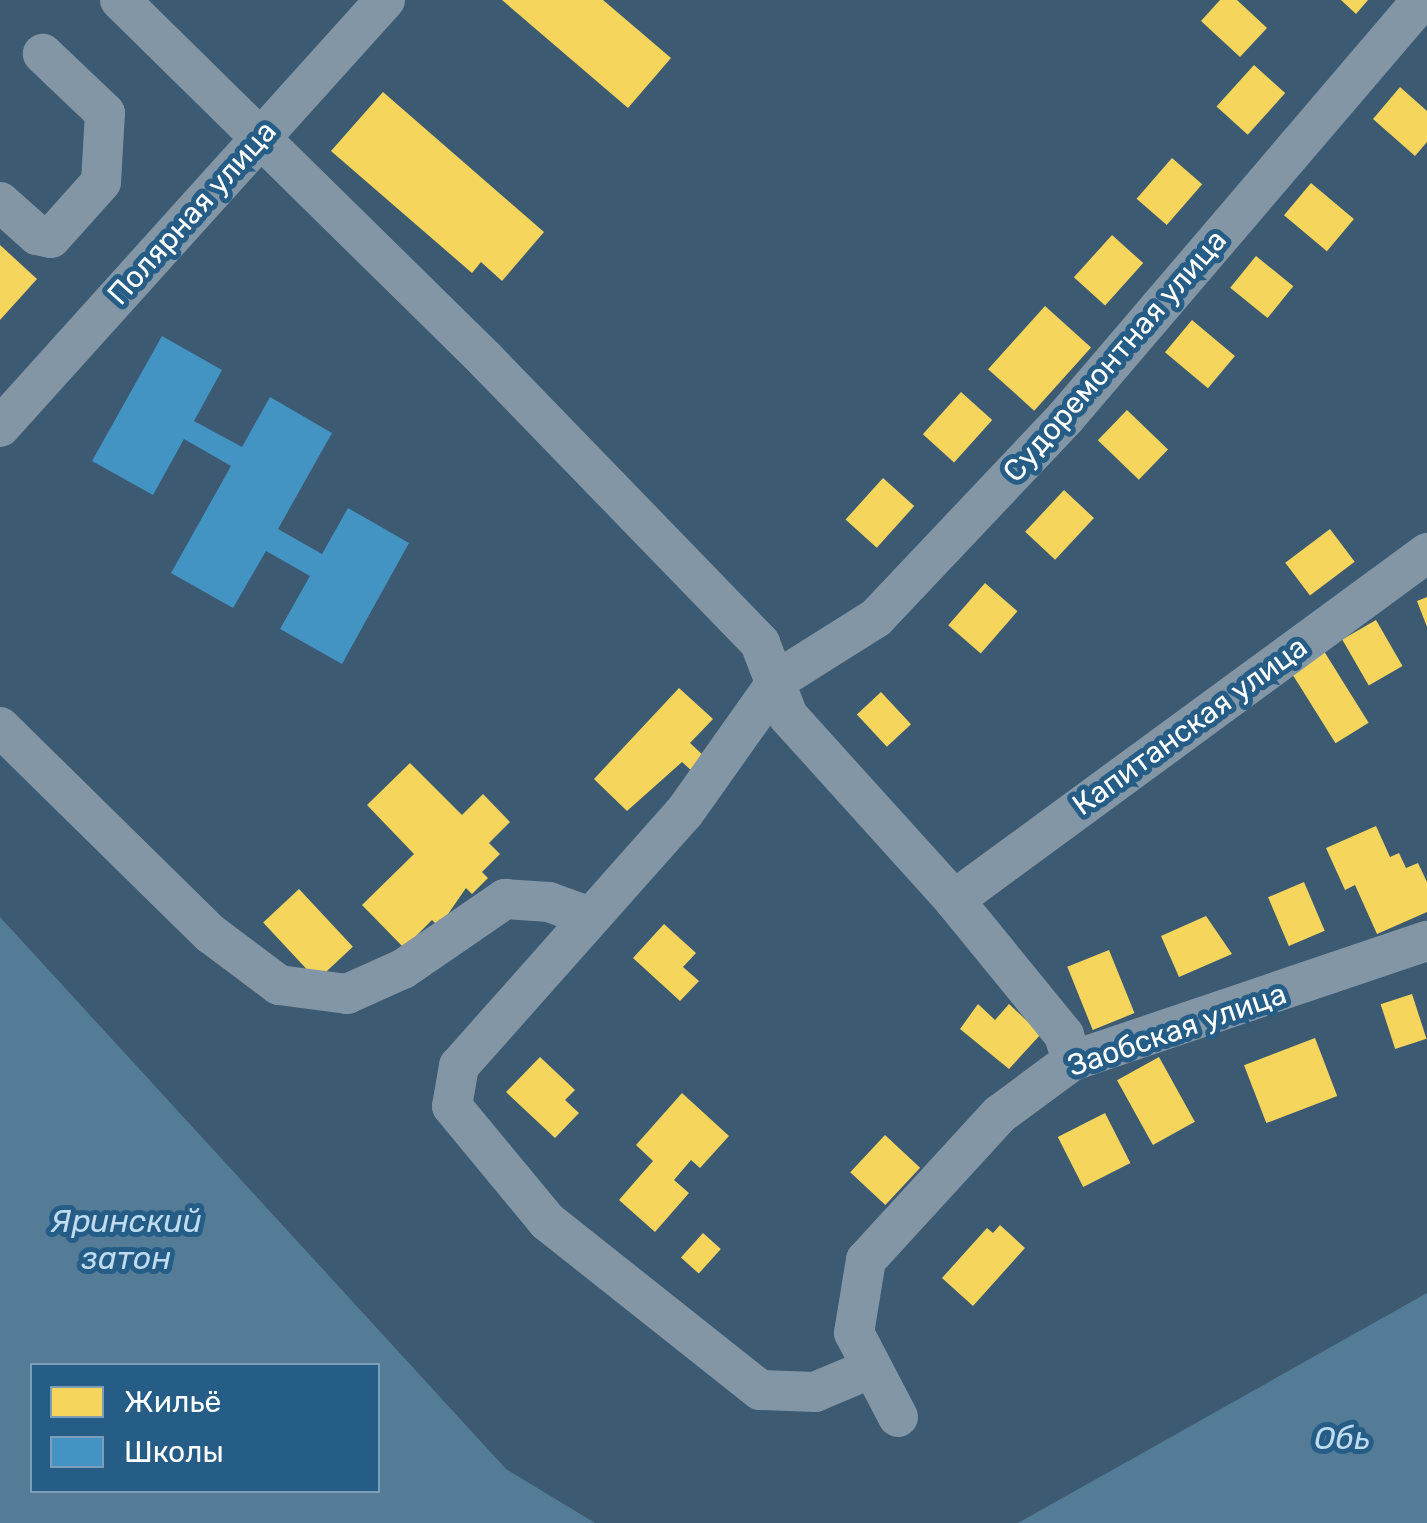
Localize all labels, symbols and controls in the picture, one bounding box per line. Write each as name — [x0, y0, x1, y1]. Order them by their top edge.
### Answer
street label: Полярная улица — [100, 114, 284, 312]
street label: Судоремонтная улица — [996, 223, 1234, 489]
street label: Капитанская улица — [1066, 629, 1314, 823]
street label: Заобская улица — [1063, 976, 1291, 1084]
water label: Яринский затон — [50, 1203, 202, 1278]
legend — [30, 1363, 380, 1493]
text: Жильё — [124, 1384, 221, 1420]
water label: Обь — [1314, 1419, 1370, 1457]
text: Школы — [124, 1434, 224, 1470]

